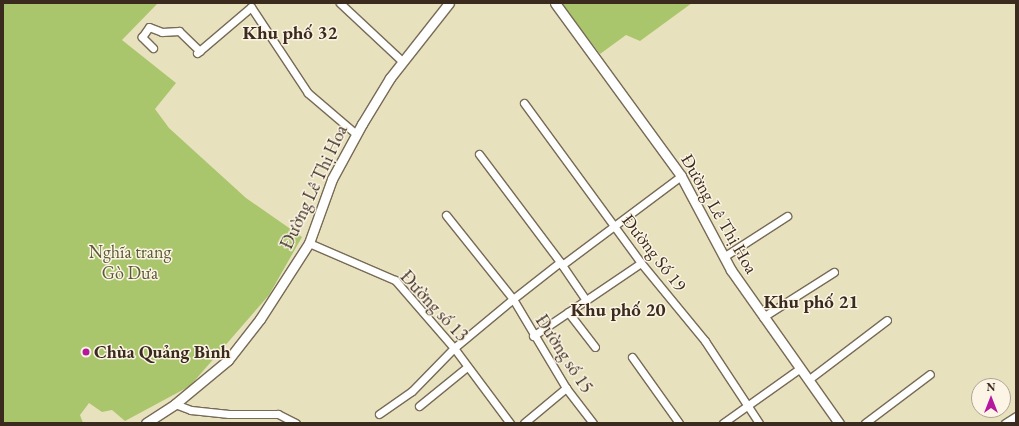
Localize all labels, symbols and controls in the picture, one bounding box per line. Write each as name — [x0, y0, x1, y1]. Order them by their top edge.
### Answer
district label: Khu phố 32 — [242, 22, 338, 44]
street label: Đường Lê Thị Hoa — [276, 121, 352, 253]
street label: Đường Lê Thị Hoa — [676, 150, 762, 278]
street label: Đường Số 19 — [617, 210, 691, 296]
park label: Nghĩa trang Gò Dưa — [89, 242, 171, 284]
street label: Đường số 13 — [396, 266, 472, 346]
district label: Khu phố 21 — [763, 291, 859, 313]
district label: Khu phố 20 — [570, 299, 666, 321]
street label: Đường số 15 — [531, 311, 597, 397]
place label: Chùa Quảng Bình — [94, 341, 231, 363]
marker: Chùa Quảng Bình — [81, 347, 91, 357]
north arrow — [971, 378, 1011, 418]
text: N — [987, 380, 995, 394]

